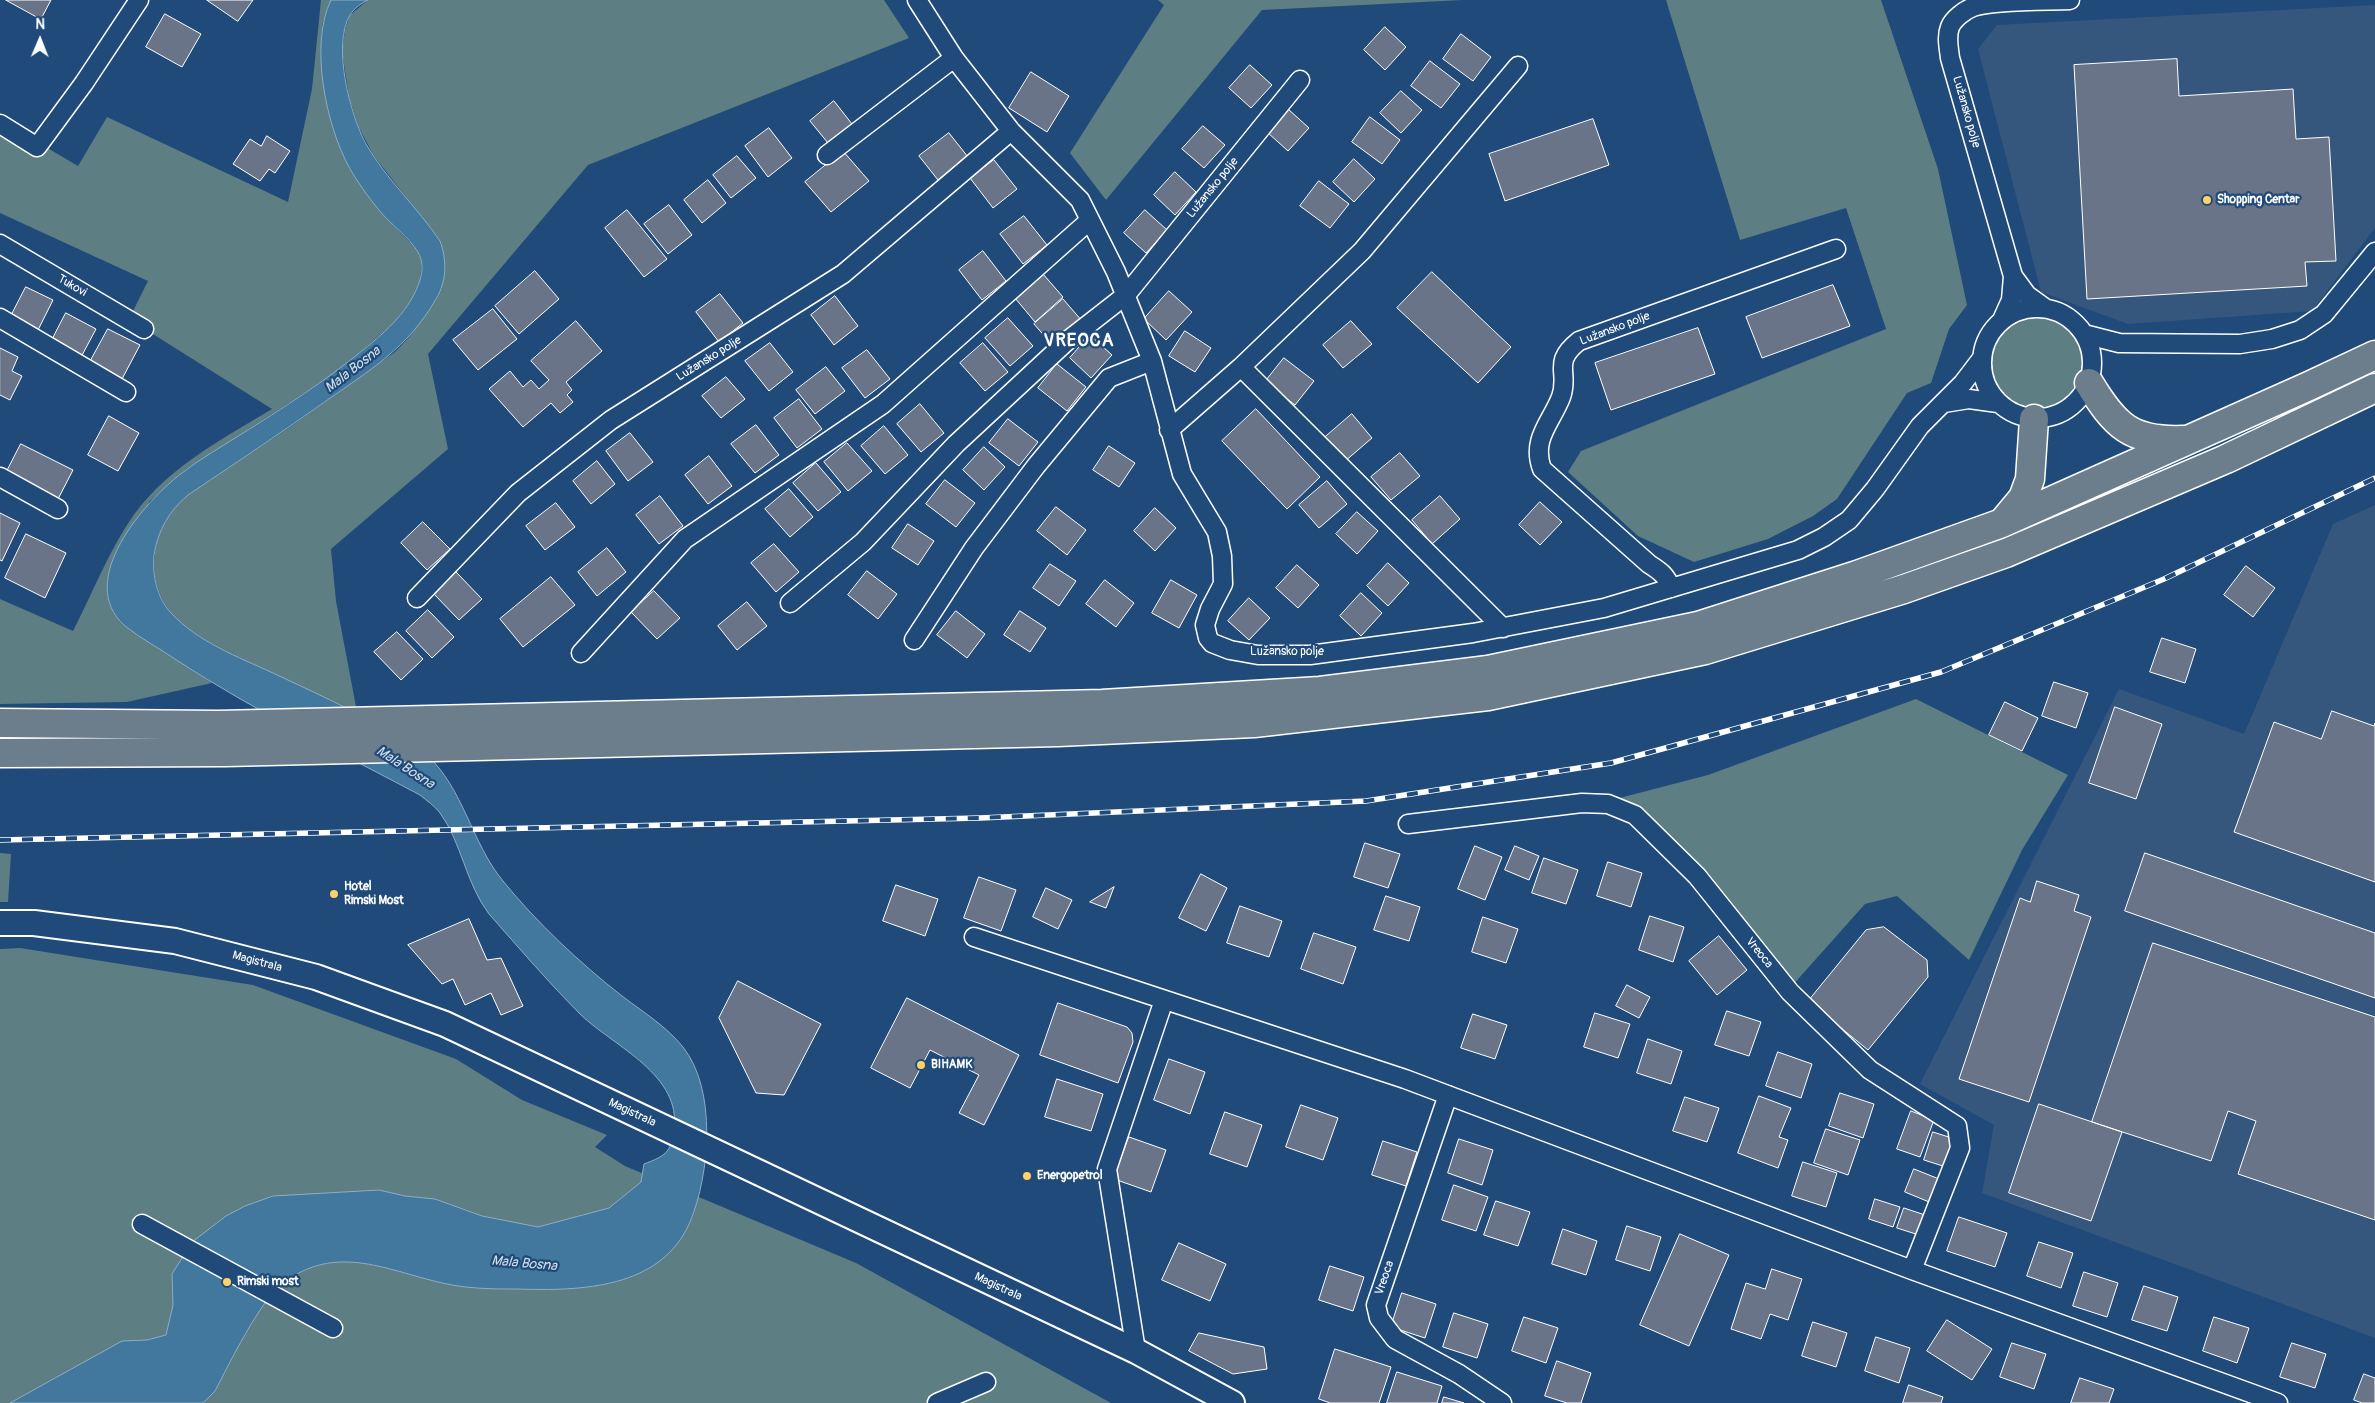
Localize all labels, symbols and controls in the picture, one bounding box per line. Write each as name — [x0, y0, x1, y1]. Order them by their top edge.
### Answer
north arrow — [15, 15, 65, 65]
text: N — [35, 16, 45, 33]
street label: Lužansko polje — [1949, 75, 1983, 149]
street label: Lužansko polje — [1184, 155, 1242, 221]
place label: Shopping Centar — [2217, 193, 2299, 207]
marker: Shopping Centar — [2201, 194, 2213, 206]
street label: Tukovi — [55, 272, 89, 300]
street label: Lužansko polje — [1578, 309, 1652, 349]
district label: VREOCA — [1043, 330, 1115, 352]
street label: Lužansko polje — [674, 333, 744, 385]
water label: Mala Bosna — [322, 343, 384, 397]
street label: Lužansko polje — [1250, 645, 1324, 659]
water label: Mala Bosna — [373, 743, 437, 793]
place label: Hotel Rimski Most — [344, 880, 404, 908]
marker: Hotel Rimski Most — [328, 888, 340, 900]
street label: Vreoca — [1742, 935, 1776, 971]
street label: Magistrala — [231, 948, 283, 976]
place label: BIHAMK — [931, 1058, 972, 1072]
marker: BIHAMK — [915, 1059, 927, 1071]
street label: Magistrala — [606, 1096, 658, 1130]
place label: Energopetrol — [1037, 1169, 1103, 1183]
marker: Energopetrol — [1021, 1170, 1033, 1182]
water label: Mala Bosna — [491, 1253, 557, 1275]
street label: Vreoca — [1372, 1259, 1398, 1297]
street label: Magistrala — [972, 1270, 1024, 1304]
place label: Rimski most — [237, 1275, 299, 1289]
marker: Rimski most — [221, 1276, 233, 1288]

